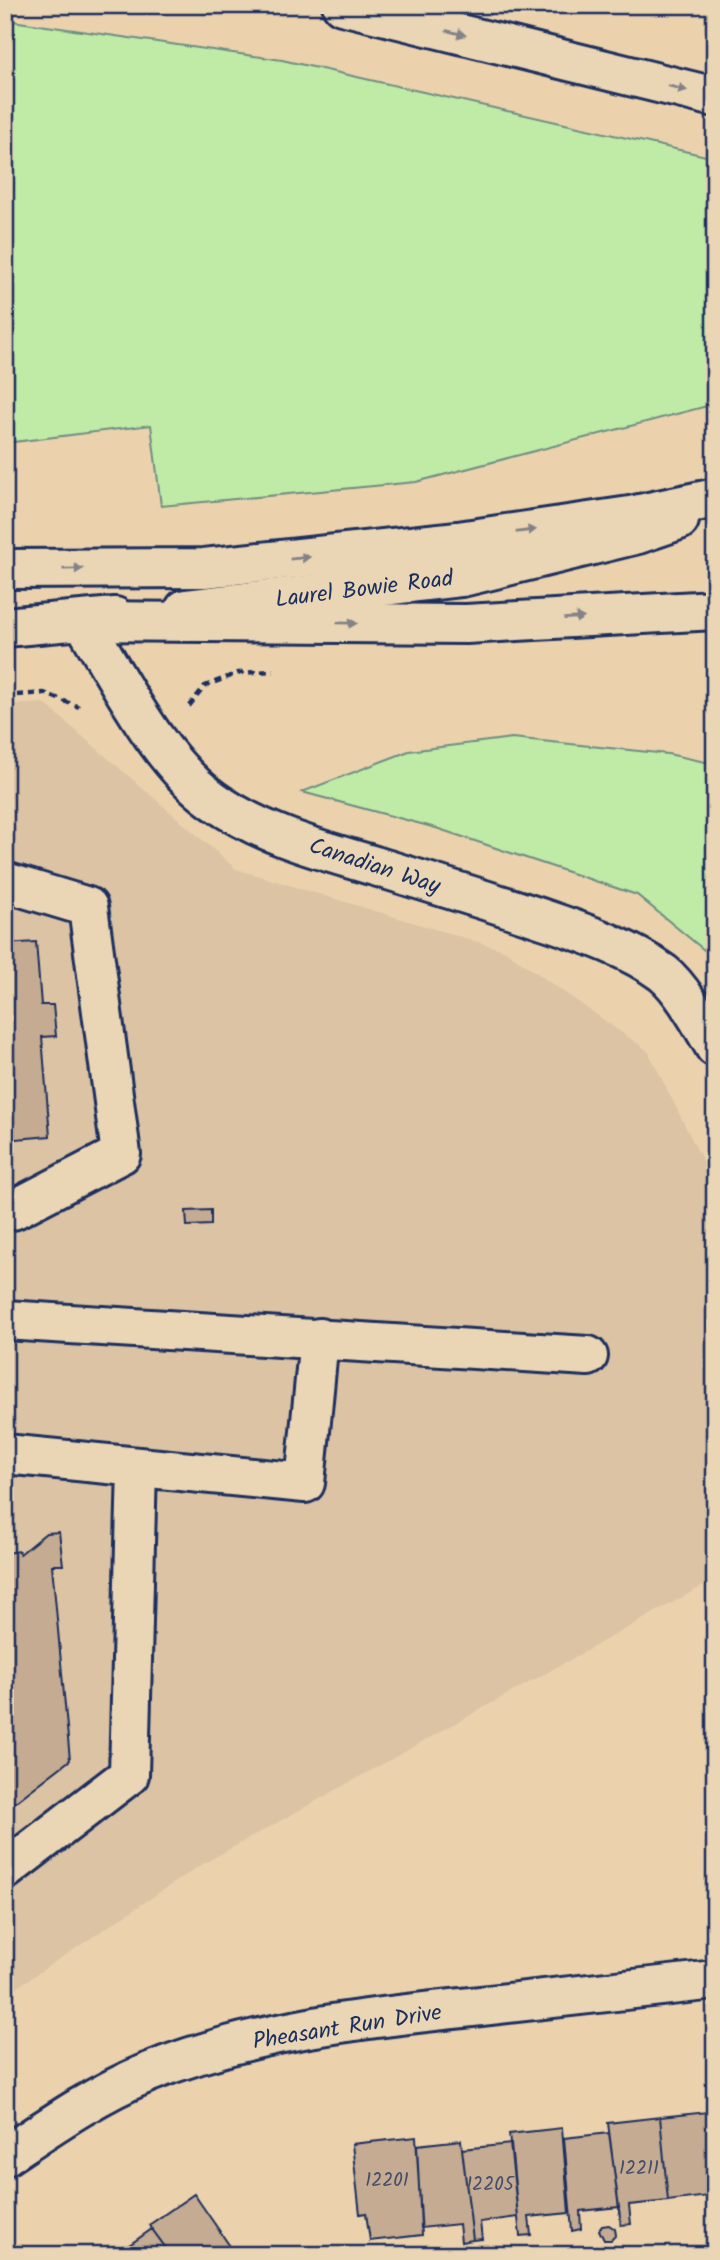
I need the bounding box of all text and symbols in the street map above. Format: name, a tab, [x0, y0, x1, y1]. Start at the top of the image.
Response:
one-way arrow	[445, 28, 467, 39]
one-way arrow	[666, 83, 688, 94]
one-way arrow	[515, 525, 537, 536]
one-way arrow	[290, 552, 312, 563]
street label: Laurel Bowie Road	[273, 561, 456, 619]
one-way arrow	[63, 563, 85, 575]
one-way arrow	[563, 612, 585, 623]
one-way arrow	[336, 617, 358, 629]
street label: Canadian Way	[304, 829, 445, 905]
street label: Pheasant Run Drive	[250, 1995, 444, 2061]
house number: 12211	[619, 2154, 659, 2184]
house number: 12201	[365, 2166, 409, 2196]
house number: 12205	[466, 2170, 516, 2200]

